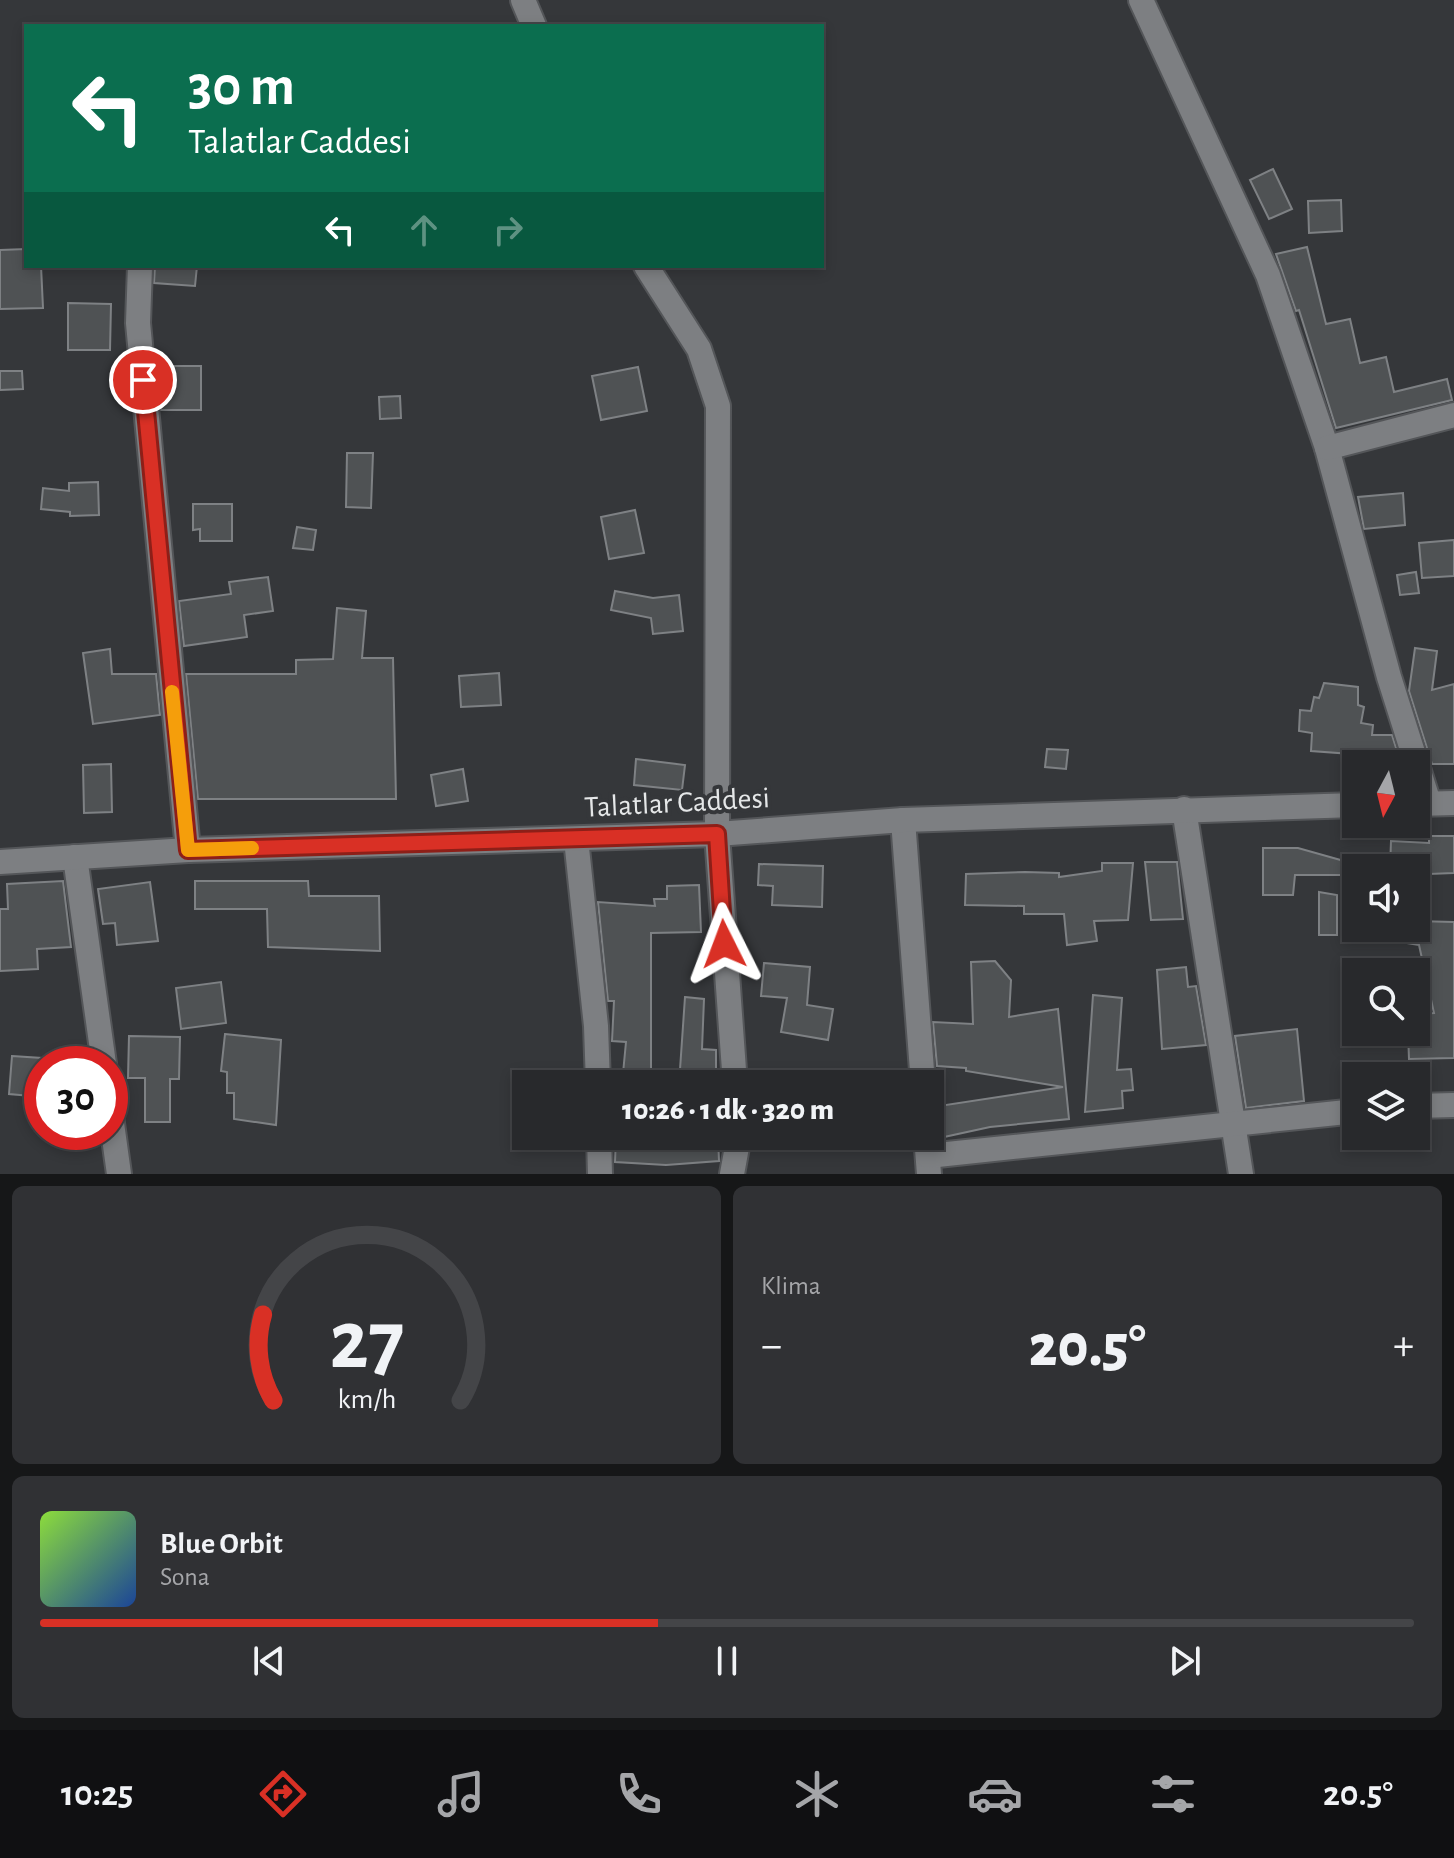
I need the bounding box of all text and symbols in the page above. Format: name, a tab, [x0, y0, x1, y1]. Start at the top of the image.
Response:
icon: left	[56, 56, 160, 160]
text: 30 m	[188, 59, 295, 115]
text: Talatlar Caddesi	[188, 124, 411, 160]
icon: left	[318, 208, 362, 252]
icon: ahead	[402, 208, 446, 252]
icon: right	[486, 208, 530, 252]
pin	[109, 346, 177, 414]
icon: arrive	[121, 358, 165, 402]
north arrow	[1342, 750, 1430, 838]
map controls	[1342, 750, 1430, 1150]
street label: Talatlar Caddesi	[584, 783, 771, 823]
button: sound	[1342, 854, 1430, 942]
position arrow	[682, 902, 766, 986]
button: search	[1342, 958, 1430, 1046]
speed limit sign: 30	[24, 1046, 128, 1150]
button: layers	[1342, 1062, 1430, 1150]
text: 10:26 · 1 dk · 320 m	[622, 1095, 834, 1125]
text: Klima	[761, 1273, 821, 1299]
text: 27	[329, 1300, 404, 1384]
text: 20.5°	[1029, 1317, 1146, 1377]
text: −	[761, 1324, 782, 1368]
text: +	[1393, 1324, 1414, 1368]
text: km/h	[337, 1385, 396, 1414]
text: Blue Orbit	[160, 1529, 283, 1559]
text: Sona	[160, 1564, 210, 1590]
icon: previous	[247, 1639, 291, 1683]
icon: pause	[705, 1639, 749, 1683]
icon: next	[1163, 1639, 1207, 1683]
icon: directions	[255, 1766, 311, 1822]
icon: music	[433, 1766, 489, 1822]
icon: phone	[611, 1766, 667, 1822]
icon: climate	[789, 1766, 845, 1822]
icon: car	[967, 1766, 1023, 1822]
icon: filters	[1145, 1766, 1201, 1822]
text: 10:25	[61, 1776, 133, 1812]
text: 20.5°	[1323, 1776, 1393, 1812]

